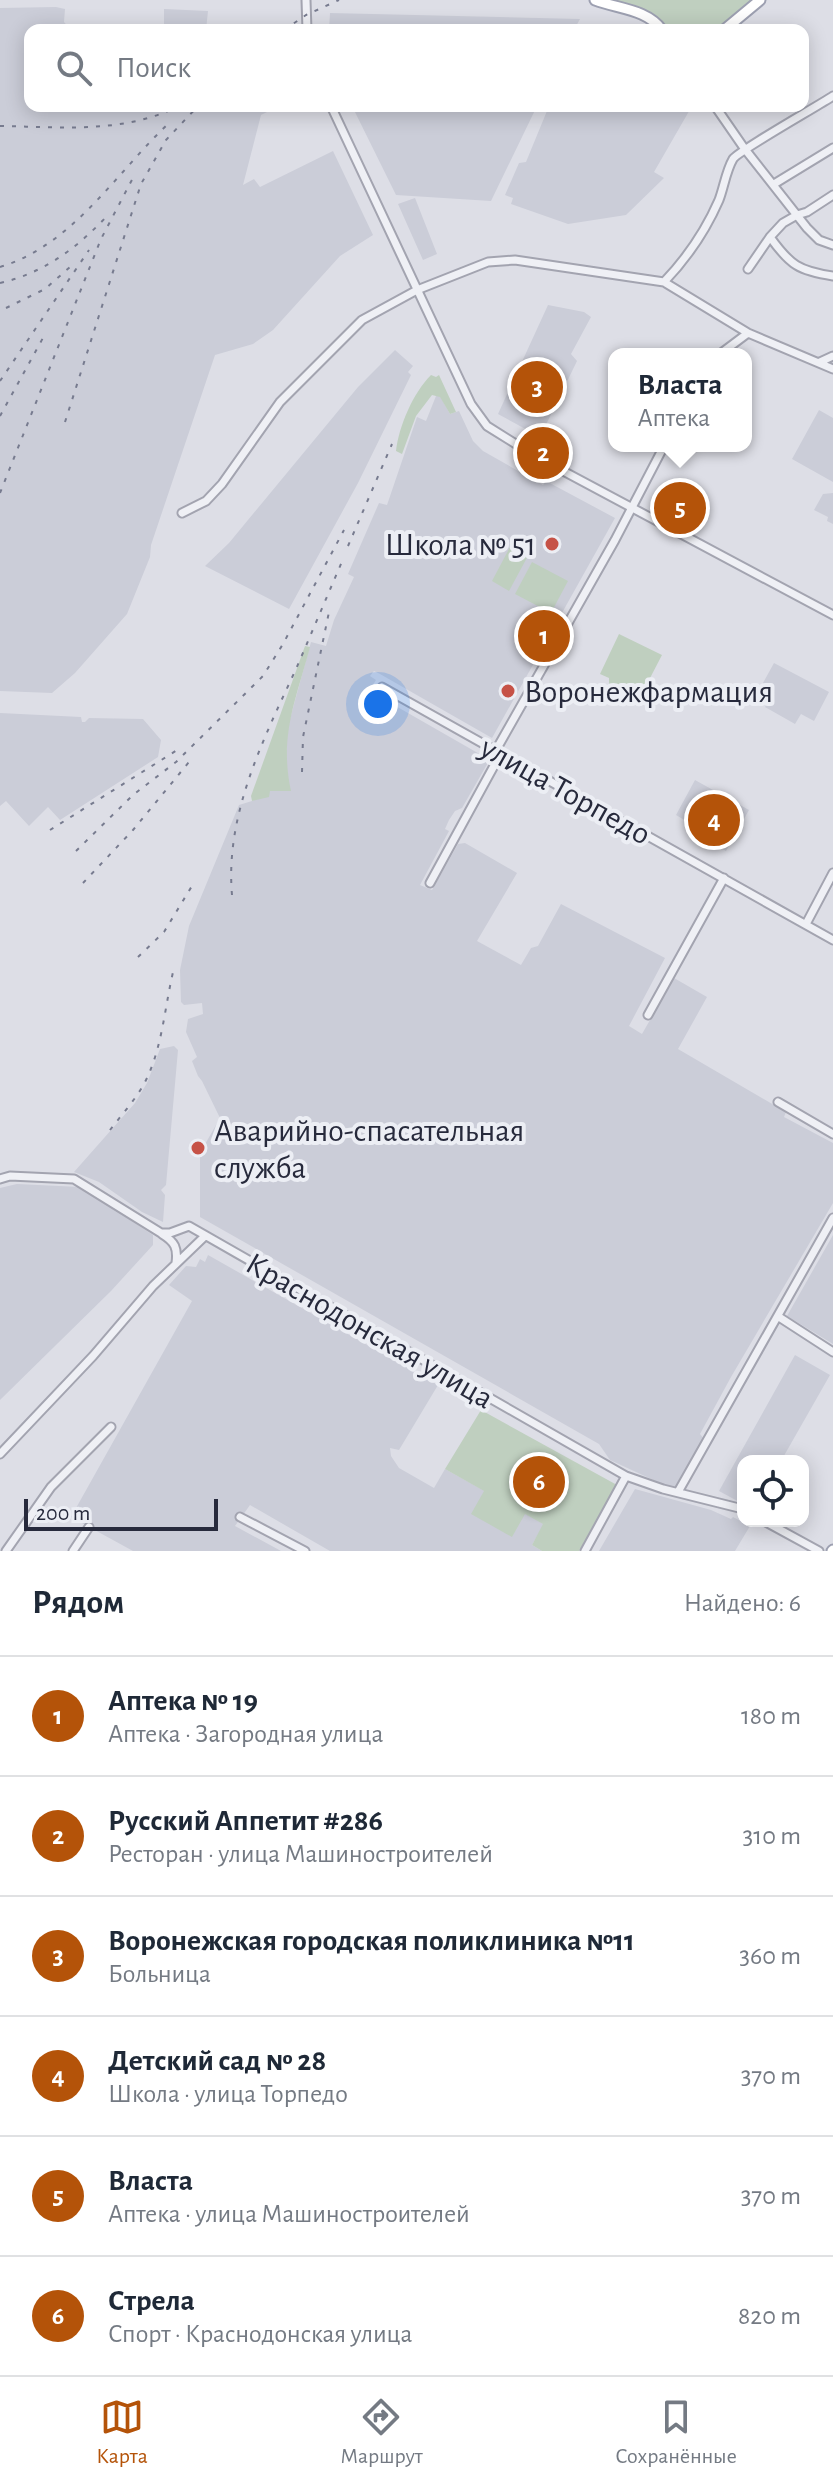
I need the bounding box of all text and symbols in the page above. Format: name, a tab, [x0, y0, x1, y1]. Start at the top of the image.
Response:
search box	[24, 24, 809, 112]
icon: search	[52, 46, 96, 90]
text: Поиск	[116, 53, 191, 83]
popup	[608, 348, 752, 452]
pin: 3	[511, 357, 563, 417]
text: Власта	[638, 370, 722, 400]
text: Аптека	[638, 405, 710, 431]
pin: 2	[517, 423, 569, 483]
pin: 5	[654, 478, 706, 538]
place label: Школа № 51	[385, 529, 536, 561]
marker: Школа № 51	[543, 535, 561, 553]
pin: 1	[518, 606, 570, 666]
place label: Воронежфармация	[524, 676, 773, 708]
marker: Воронежфармация	[499, 682, 517, 700]
your location	[358, 684, 398, 724]
street label: улица Торпедо	[474, 731, 656, 851]
pin: 4	[688, 790, 740, 850]
place label: Аварийно-спасательная служба	[214, 1115, 524, 1184]
marker: Аварийно-спасательная служба	[189, 1139, 207, 1157]
street label: Краснодонская улица	[240, 1247, 499, 1415]
pin: 6	[513, 1452, 565, 1512]
map controls	[737, 1455, 809, 1527]
button: locate	[737, 1455, 809, 1527]
scale bar	[24, 1495, 218, 1531]
text: 200 m	[36, 1502, 90, 1524]
text: Рядом	[32, 1586, 124, 1620]
text: Найдено: 6	[684, 1590, 801, 1616]
text: Аптека № 19	[108, 1686, 258, 1716]
text: 1	[53, 1703, 63, 1729]
text: 180 m	[741, 1703, 801, 1729]
text: Аптека · Загородная улица	[108, 1721, 383, 1747]
text: Русский Аппетит #286	[108, 1806, 383, 1836]
text: 2	[52, 1823, 64, 1849]
text: 310 m	[743, 1823, 801, 1849]
text: Ресторан · улица Машиностроителей	[108, 1841, 493, 1867]
text: Воронежская городская поликлиника №11	[108, 1926, 635, 1956]
text: 3	[52, 1943, 64, 1969]
text: 360 m	[739, 1943, 801, 1969]
text: Больница	[108, 1961, 211, 1987]
text: Детский сад № 28	[108, 2046, 326, 2076]
text: 4	[51, 2063, 65, 2089]
text: 370 m	[741, 2063, 801, 2089]
text: Школа · улица Торпедо	[108, 2081, 348, 2107]
text: Власта	[108, 2166, 193, 2196]
text: 5	[52, 2183, 64, 2209]
text: 370 m	[741, 2183, 801, 2209]
text: Аптека · улица Машиностроителей	[108, 2201, 470, 2227]
text: Стрела	[108, 2286, 195, 2316]
text: 6	[52, 2303, 64, 2329]
text: 820 m	[738, 2303, 801, 2329]
text: Спорт · Краснодонская улица	[108, 2321, 412, 2347]
tab: Карта	[96, 2395, 148, 2469]
tab: Маршрут	[340, 2395, 423, 2469]
tab: Сохранённые	[615, 2395, 737, 2469]

